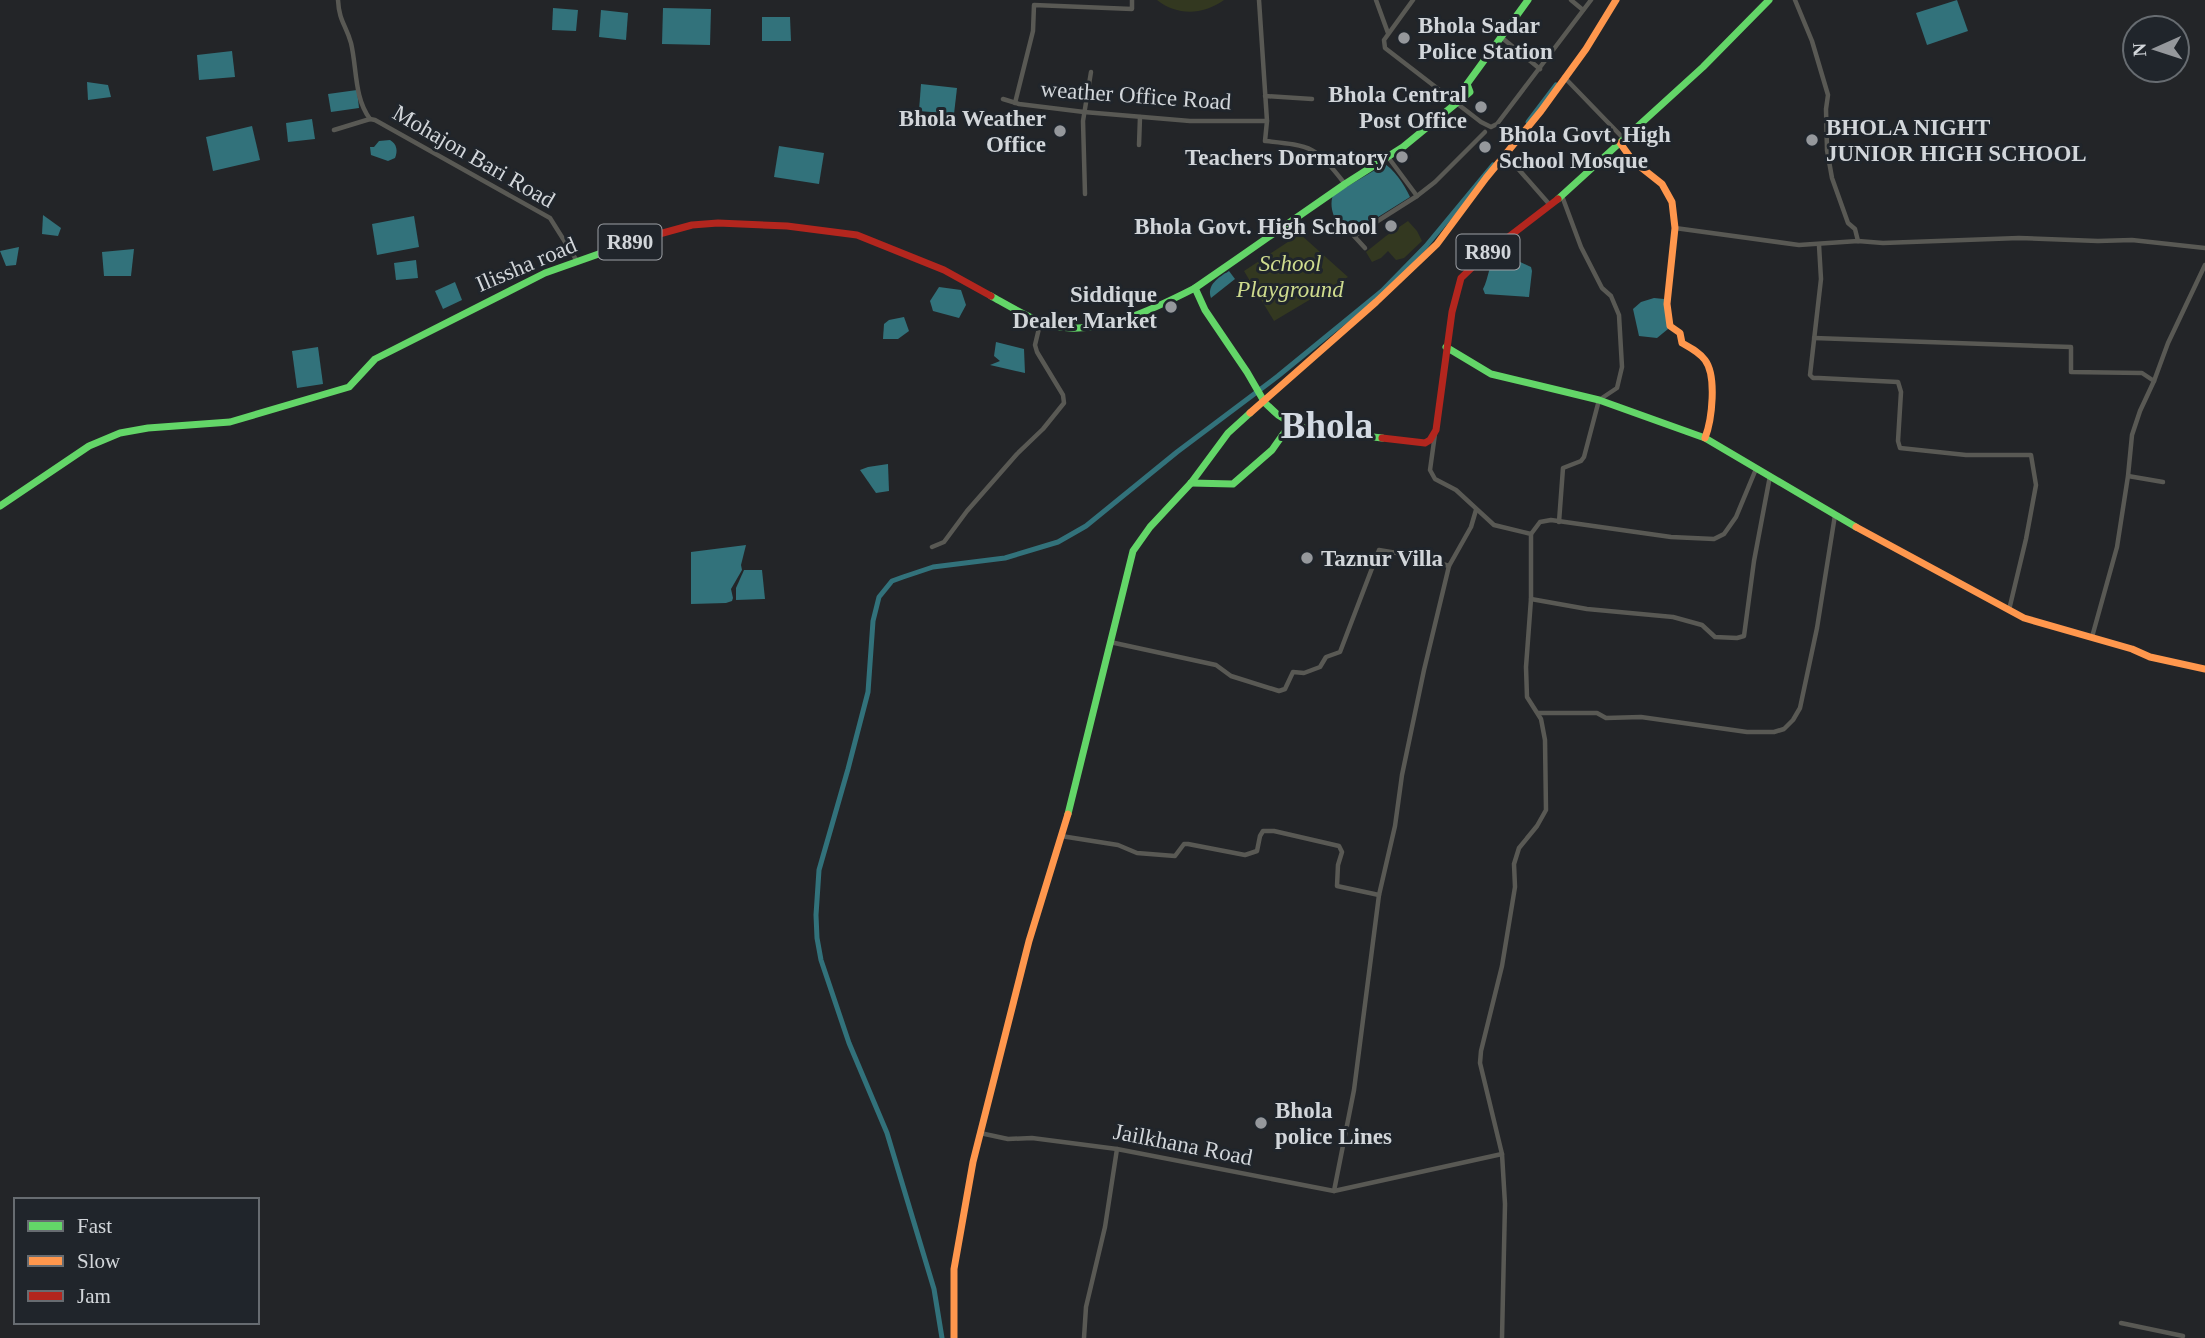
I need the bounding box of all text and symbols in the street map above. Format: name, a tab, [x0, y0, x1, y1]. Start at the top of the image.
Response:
place label: Bhola Sadar Police Station	[1418, 13, 1553, 64]
north arrow	[2121, 14, 2191, 84]
marker: Bhola Sadar Police Station	[1396, 30, 1412, 46]
text: N	[2129, 42, 2150, 57]
street label: weather Office Road	[1040, 76, 1233, 115]
place label: Bhola Central Post Office	[1328, 82, 1467, 133]
marker: Bhola Central Post Office	[1473, 99, 1489, 115]
street label: Mohajon Bari Road	[388, 100, 560, 213]
place label: Bhola Weather Office	[899, 106, 1046, 157]
place label: BHOLA NIGHT JUNIOR HIGH SCHOOL	[1826, 115, 2087, 166]
place label: Bhola Govt. High School Mosque	[1499, 122, 1671, 173]
marker: Bhola Weather Office	[1052, 123, 1068, 139]
marker: BHOLA NIGHT JUNIOR HIGH SCHOOL	[1804, 132, 1820, 148]
marker: Bhola Govt. High School Mosque	[1477, 139, 1493, 155]
place label: Teachers Dormatory	[1185, 145, 1388, 170]
marker: Teachers Dormatory	[1394, 149, 1410, 165]
place label: Bhola Govt. High School	[1134, 214, 1377, 239]
marker: Bhola Govt. High School	[1383, 218, 1399, 234]
road number: R890	[598, 224, 662, 260]
street label: Ilissha road	[472, 232, 581, 297]
road number: R890	[1456, 234, 1520, 270]
park label: School Playground	[1235, 251, 1344, 302]
place label: Siddique Dealer Market	[1012, 282, 1157, 333]
marker: Siddique Dealer Market	[1163, 299, 1179, 315]
district label: Bhola	[1281, 405, 1373, 446]
place label: Taznur Villa	[1321, 546, 1444, 571]
marker: Taznur Villa	[1299, 550, 1315, 566]
place label: Bhola police Lines	[1275, 1098, 1392, 1149]
marker: Bhola police Lines	[1253, 1115, 1269, 1131]
street label: Jailkhana Road	[1111, 1119, 1255, 1170]
legend	[14, 1198, 259, 1324]
text: Fast	[77, 1214, 112, 1238]
text: Slow	[77, 1249, 121, 1273]
text: Jam	[77, 1284, 111, 1308]

